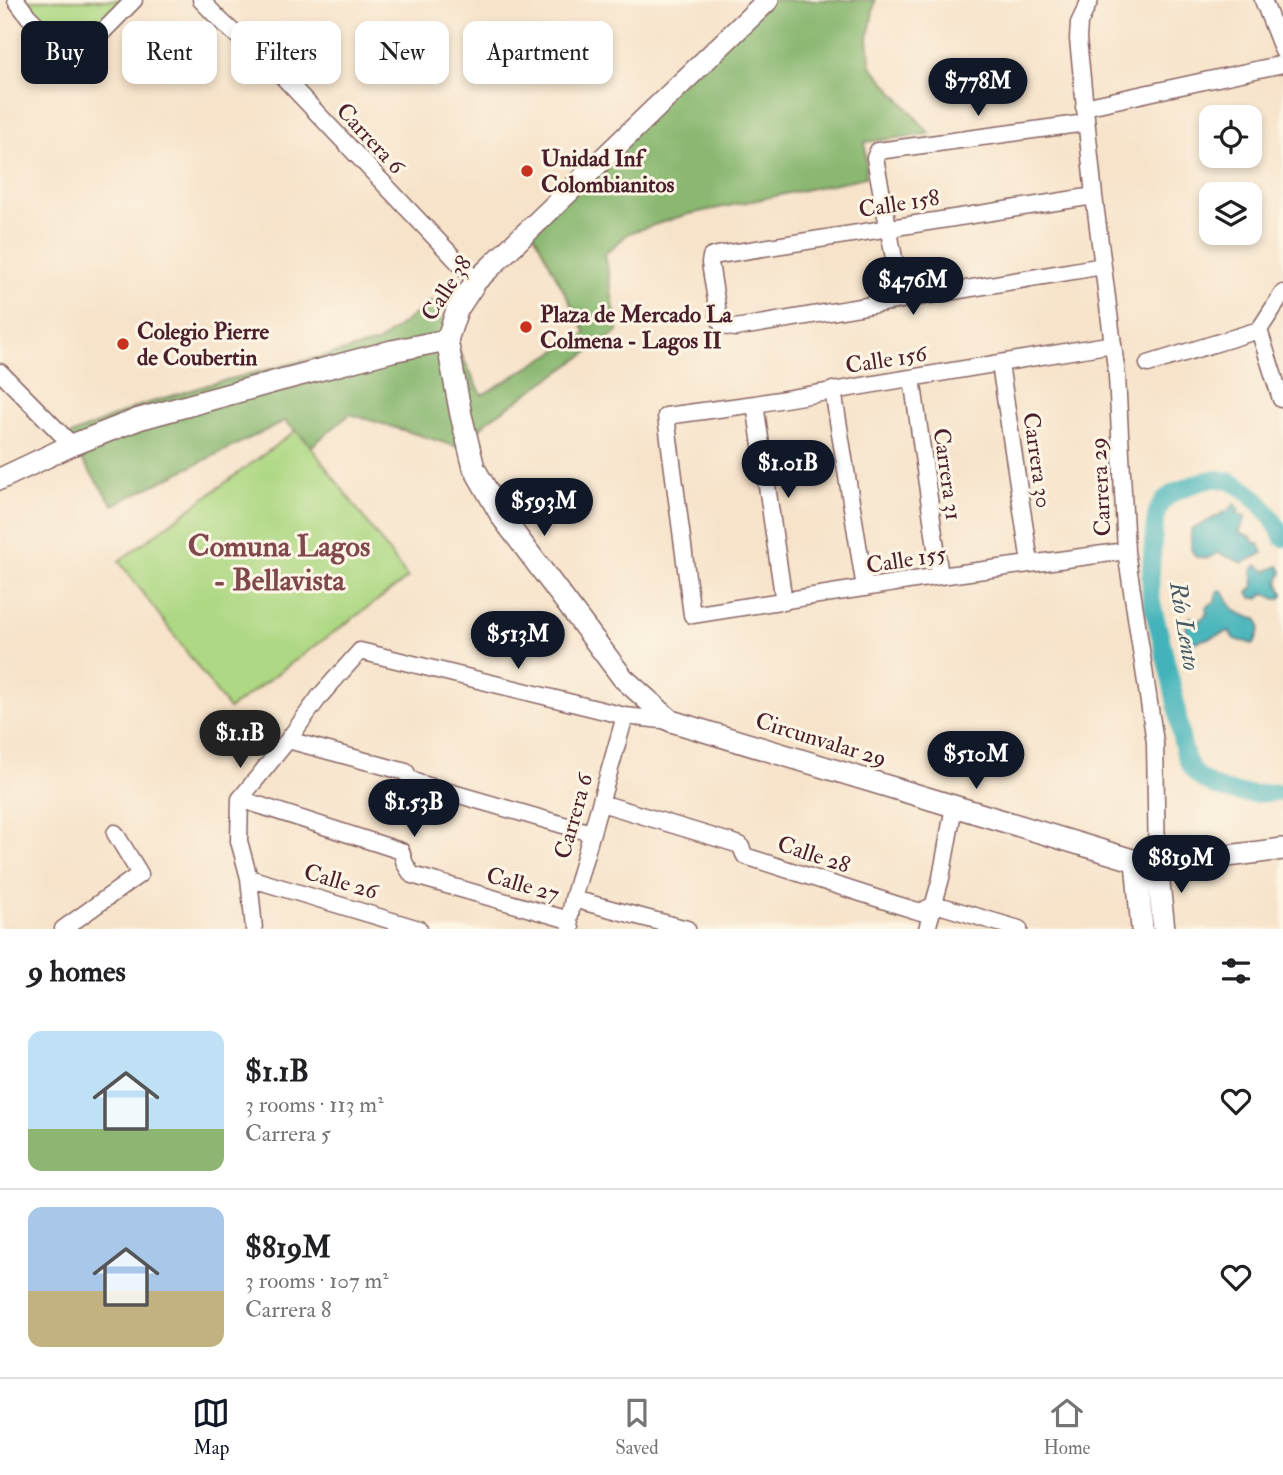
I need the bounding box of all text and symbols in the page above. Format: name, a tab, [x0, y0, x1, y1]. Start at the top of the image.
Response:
chip: Buy	[21, 21, 108, 84]
chip: Rent	[122, 21, 217, 84]
chip: Filters	[231, 21, 341, 84]
chip: New	[355, 21, 449, 84]
chip: Apartment	[463, 21, 613, 84]
pin: $778M	[929, 58, 1027, 118]
text: $778M	[944, 66, 1012, 95]
street label: Carrera 6	[330, 97, 412, 181]
map controls	[1199, 105, 1262, 245]
button: locate	[1199, 105, 1262, 168]
place label: Unidad Inf Colombianitos	[541, 144, 674, 199]
marker: Unidad Inf Colombianitos	[519, 163, 535, 179]
button: layers	[1199, 182, 1262, 245]
street label: Calle 158	[857, 183, 942, 224]
street label: Calle 38	[415, 250, 478, 326]
pin: $476M	[864, 258, 962, 317]
text: $476M	[878, 265, 948, 294]
place label: Plaza de Mercado La Colmena - Lagos II	[540, 300, 734, 356]
place label: Colegio Pierre de Coubertin	[137, 317, 270, 372]
marker: Plaza de Mercado La Colmena - Lagos II	[518, 319, 534, 335]
marker: Colegio Pierre de Coubertin	[115, 336, 131, 352]
street label: Calle 156	[843, 339, 930, 380]
street label: Carrera 30	[1016, 410, 1059, 510]
street label: Carrera 31	[927, 426, 968, 522]
street label: Carrera 29	[1083, 437, 1118, 537]
pin: $1.01B	[731, 440, 845, 500]
text: $1.01B	[758, 448, 818, 477]
pin: $593M	[495, 478, 593, 538]
text: $593M	[511, 486, 577, 515]
district label: Comuna Lagos - Bellavista	[188, 528, 370, 599]
street label: Calle 155	[864, 539, 948, 580]
water label: Río Lento	[1162, 579, 1207, 673]
pin: $513M	[469, 612, 567, 671]
text: $513M	[487, 619, 549, 648]
street label: Circunvalar 29	[752, 706, 890, 773]
pin: $1.1B	[191, 710, 289, 770]
text: $1.1B	[216, 718, 265, 747]
pin: $510M	[927, 732, 1025, 791]
text: $510M	[943, 739, 1009, 768]
street label: Carrera 6	[548, 769, 600, 862]
pin: $1.53B	[357, 780, 471, 839]
text: $1.53B	[384, 787, 444, 816]
street label: Calle 28	[774, 829, 854, 880]
pin: $819M	[1132, 836, 1230, 895]
text: $819M	[1148, 843, 1214, 872]
street label: Calle 26	[301, 857, 383, 906]
street label: Calle 27	[483, 860, 563, 909]
icon: filters	[1217, 952, 1255, 990]
text: 9 homes	[28, 953, 126, 990]
text: $1.1B	[245, 1053, 309, 1090]
icon: home	[84, 1059, 168, 1143]
icon: heart	[1217, 1082, 1255, 1120]
text: 3 rooms · 113 m²	[245, 1090, 384, 1119]
text: Carrera 5	[245, 1119, 331, 1148]
text: $819M	[245, 1229, 331, 1266]
icon: home	[84, 1235, 168, 1319]
icon: heart	[1217, 1258, 1255, 1296]
text: 3 rooms · 107 m²	[245, 1266, 389, 1295]
text: Carrera 8	[245, 1295, 332, 1324]
tab: Map	[192, 1394, 230, 1460]
tab: Saved	[615, 1394, 659, 1460]
tab: Home	[1043, 1394, 1091, 1460]

